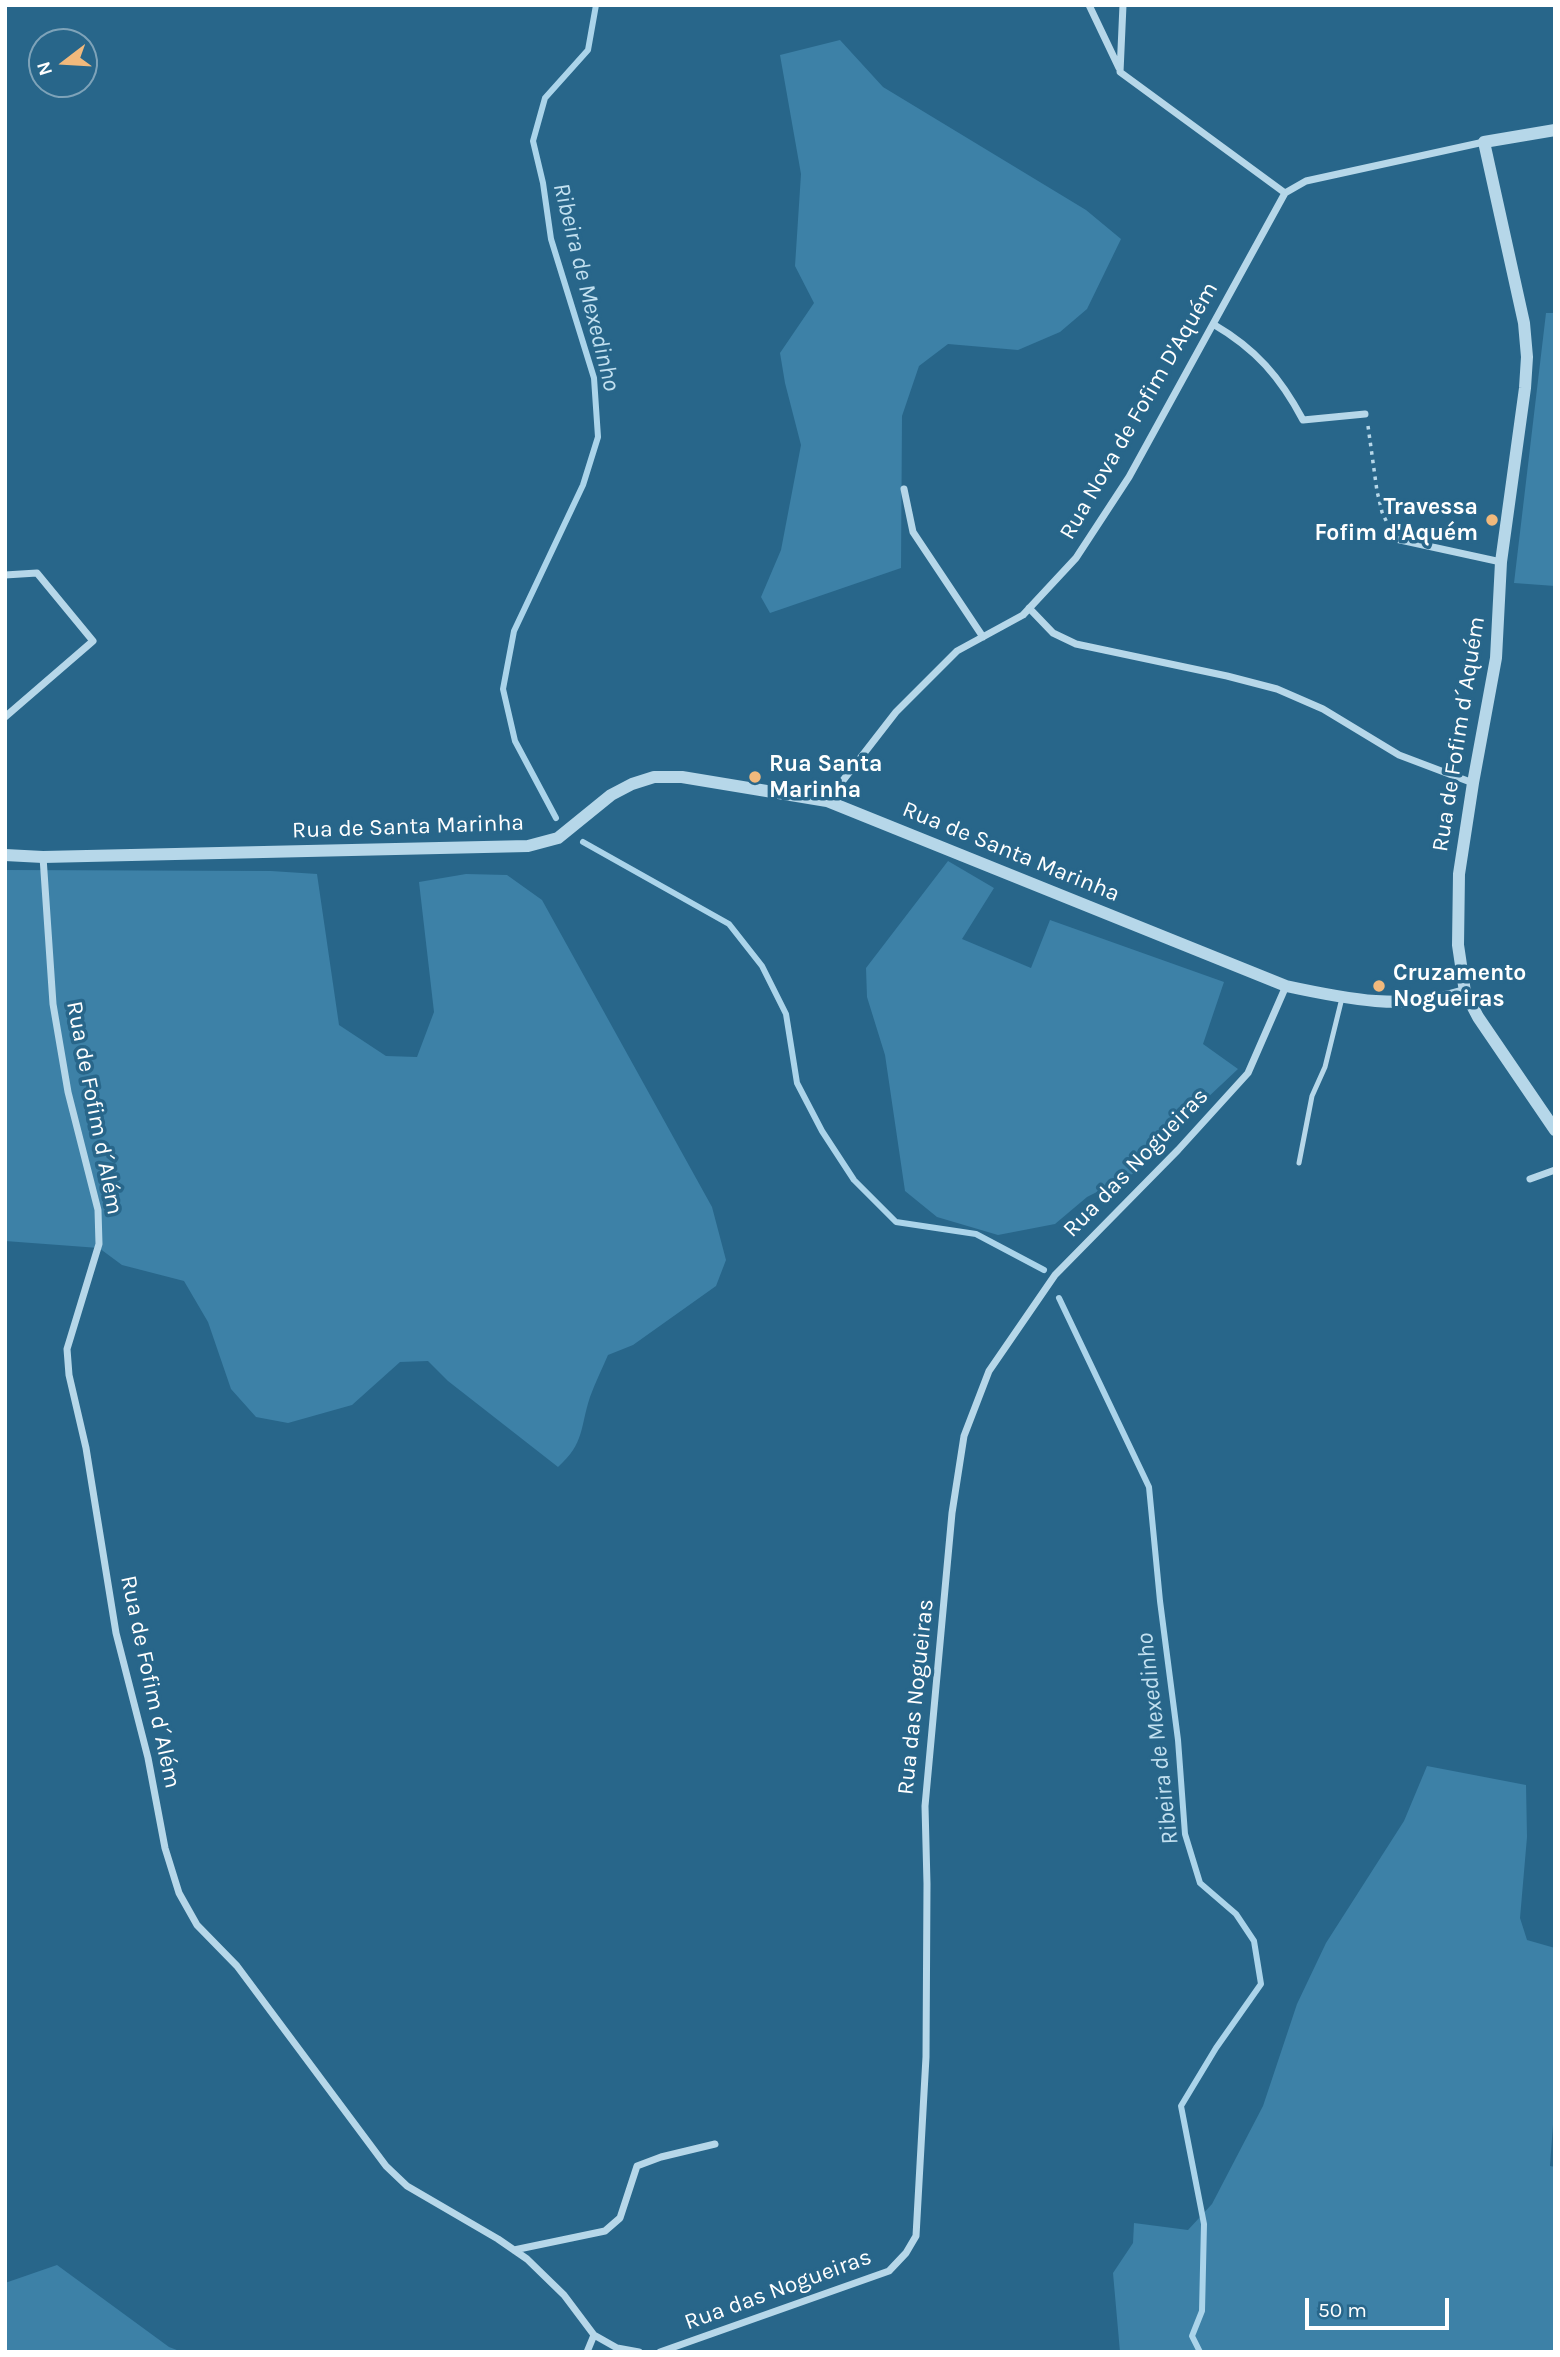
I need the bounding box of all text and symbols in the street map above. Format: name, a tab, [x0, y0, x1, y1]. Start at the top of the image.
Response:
north arrow	[28, 28, 98, 98]
text: N	[32, 59, 57, 78]
water label: Ribeira de Mexedinho	[546, 180, 626, 394]
street label: Rua Nova de Fofim D'Aquém	[1054, 277, 1224, 545]
place label: Travessa Fofim d'Aquém	[1314, 493, 1478, 547]
marker: Travessa Fofim d'Aquém	[1484, 512, 1500, 528]
street label: Rua de Fofim d´Aquém	[1427, 614, 1491, 854]
place label: Rua Santa Marinha	[769, 750, 882, 804]
marker: Rua Santa Marinha	[747, 769, 763, 785]
street label: Rua de Santa Marinha	[898, 796, 1124, 908]
street label: Rua de Santa Marinha	[292, 809, 524, 845]
place label: Cruzamento Nogueiras	[1393, 959, 1526, 1013]
marker: Cruzamento Nogueiras	[1371, 978, 1387, 994]
street label: Rua de Fofim d´Além	[60, 999, 128, 1217]
street label: Rua das Nogueiras	[1058, 1083, 1214, 1243]
street label: Rua de Fofim d´Além	[114, 1573, 186, 1791]
street label: Rua das Nogueiras	[892, 1598, 940, 1796]
water label: Ribeira de Mexedinho	[1131, 1631, 1185, 1847]
street label: Rua das Nogueiras	[681, 2243, 875, 2337]
scale bar	[1308, 2284, 1452, 2328]
text: 50 m	[1318, 2298, 1367, 2322]

